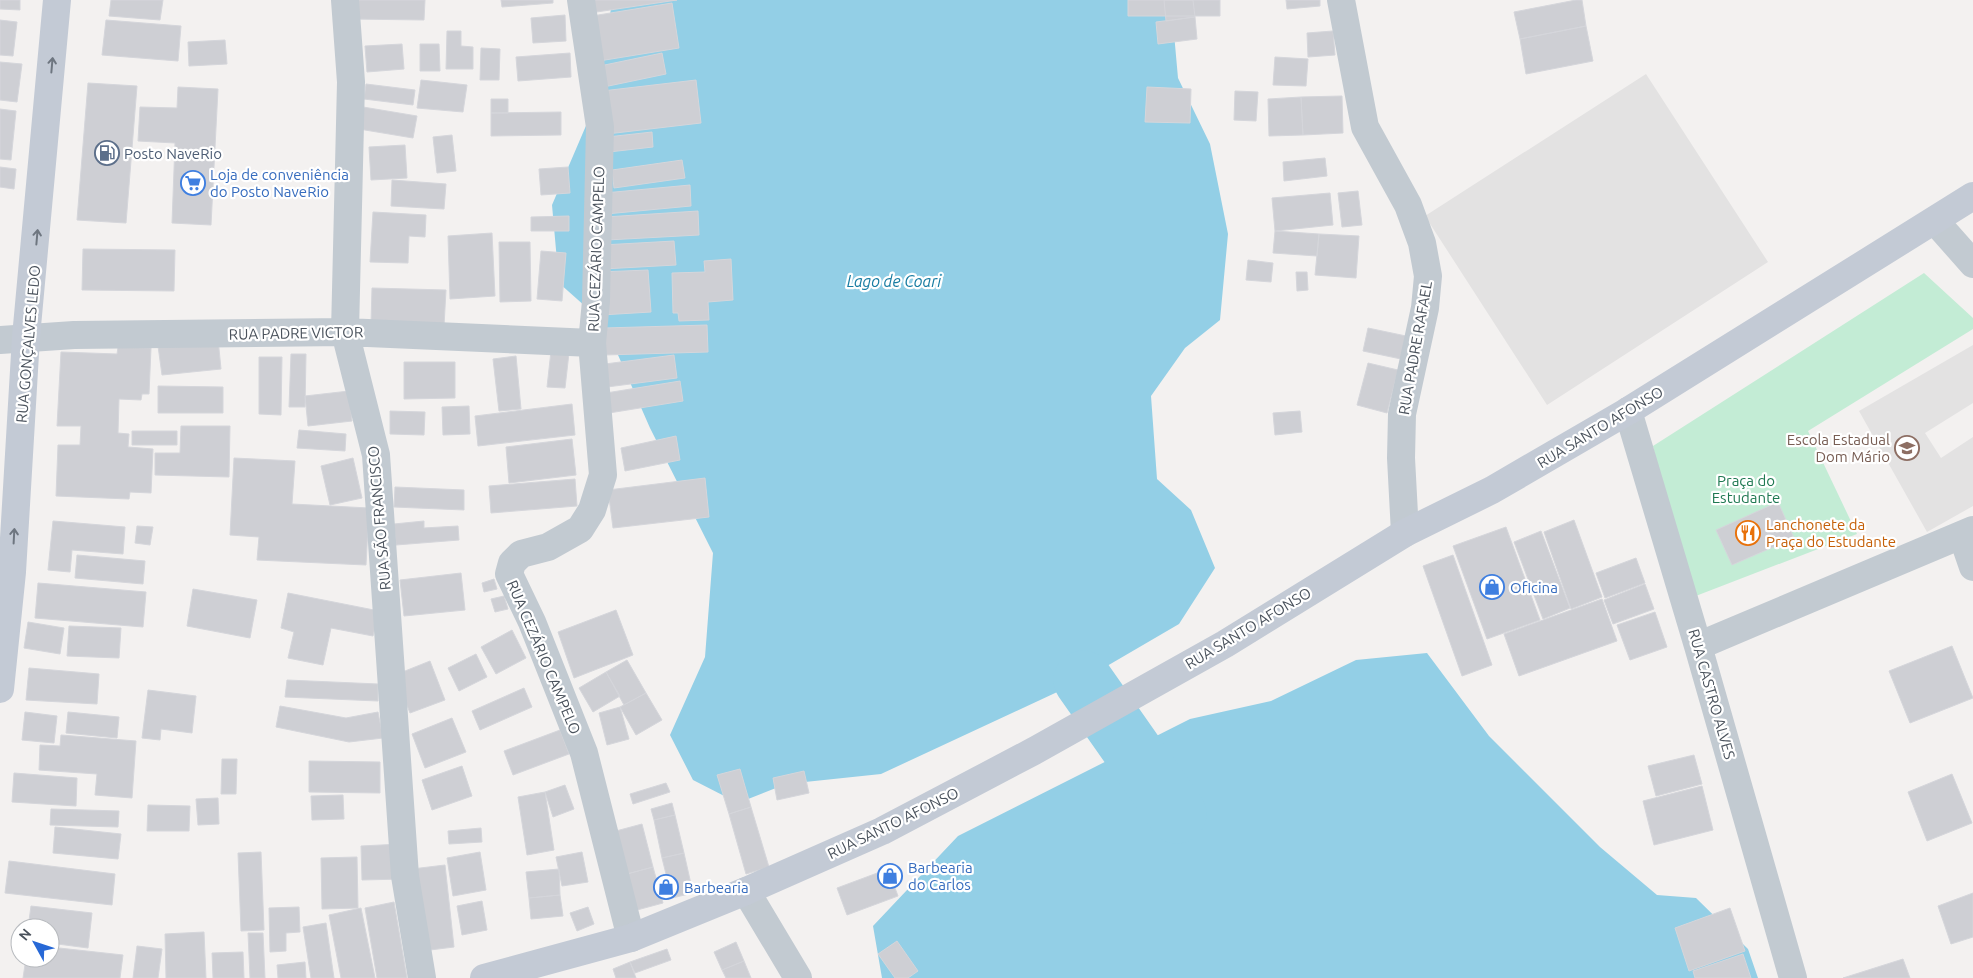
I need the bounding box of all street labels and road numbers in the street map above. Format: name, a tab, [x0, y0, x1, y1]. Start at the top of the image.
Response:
street label: RUA CEZÁRIO CAMPELO	[585, 166, 607, 332]
street label: RUA GONÇALVES LEDO	[13, 264, 43, 424]
street label: RUA PADRE RAFAEL	[1395, 280, 1435, 416]
street label: RUA PADRE VICTOR	[229, 323, 363, 343]
street label: RUA SANTO AFONSO	[1534, 383, 1666, 471]
street label: RUA SÃO FRANCISCO	[364, 445, 394, 591]
street label: RUA CEZÁRIO CAMPELO	[504, 577, 584, 737]
street label: RUA SANTO AFONSO	[1182, 584, 1314, 672]
street label: RUA CASTRO ALVES	[1685, 627, 1739, 761]
street label: RUA SANTO AFONSO	[825, 784, 961, 862]

